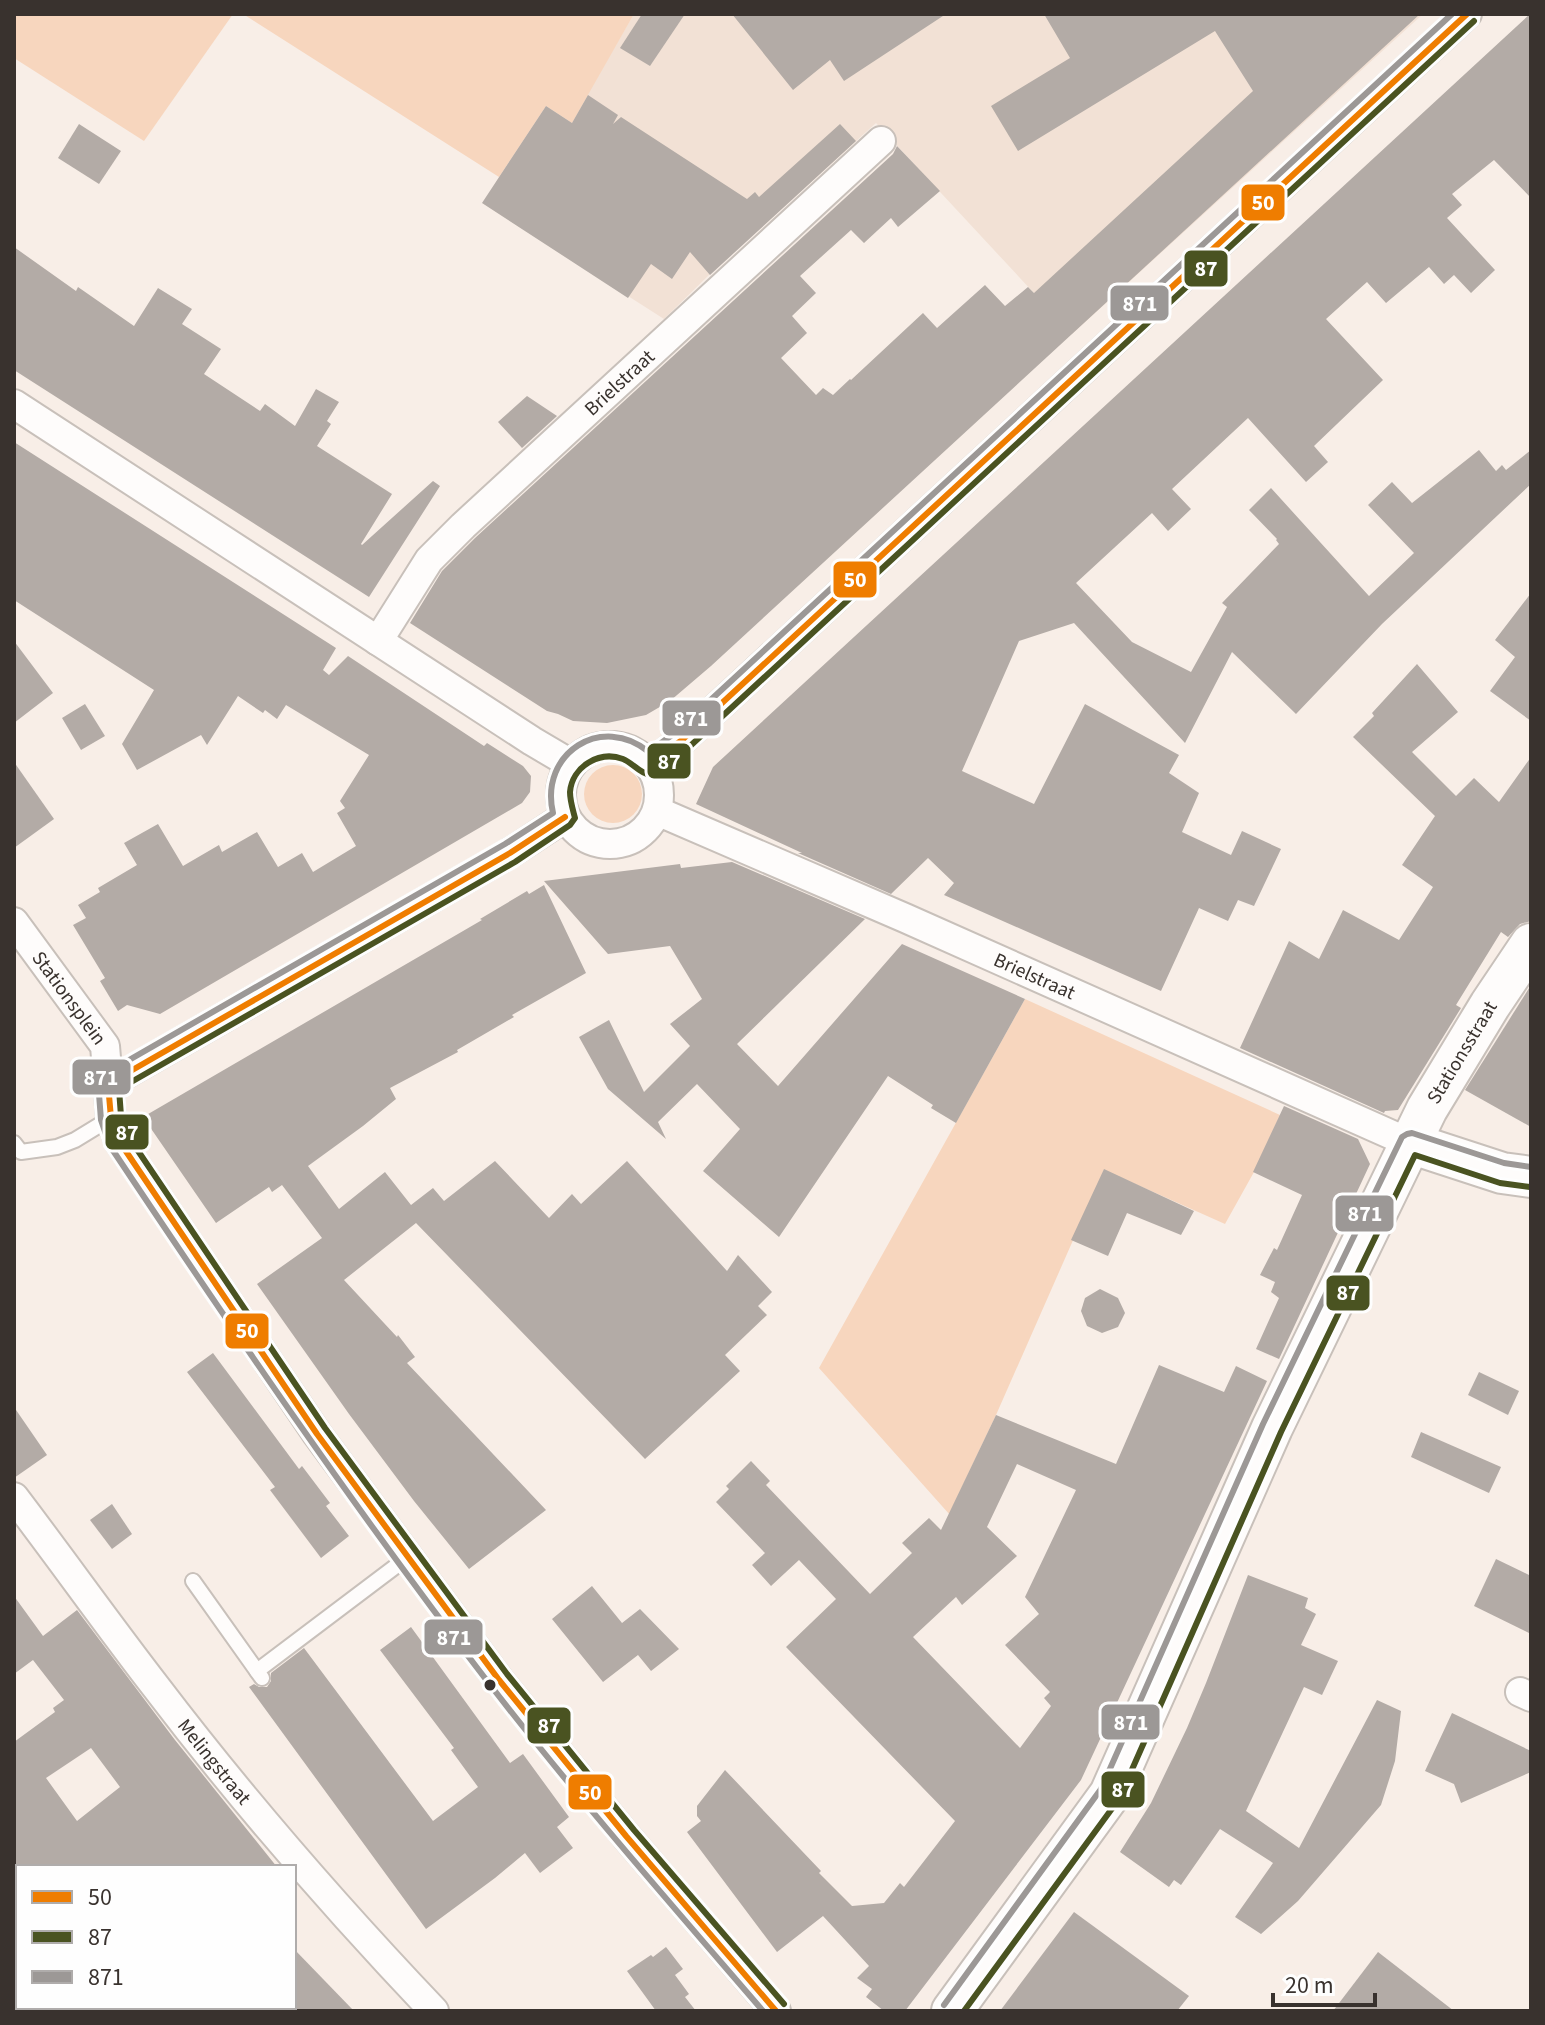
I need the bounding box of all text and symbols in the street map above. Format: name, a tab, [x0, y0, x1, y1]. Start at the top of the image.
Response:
line badge: 50	[1240, 183, 1286, 222]
text: 50	[1251, 187, 1275, 219]
line badge: 87	[1183, 249, 1229, 288]
text: 87	[1194, 253, 1218, 285]
line badge: 871	[1109, 284, 1170, 322]
text: 871	[1123, 288, 1157, 320]
street label: Brielstraat	[578, 343, 661, 423]
line badge: 50	[832, 560, 878, 599]
text: 50	[843, 564, 867, 596]
line badge: 871	[661, 699, 722, 737]
text: 871	[674, 703, 708, 735]
line badge: 87	[646, 742, 692, 780]
text: 87	[657, 746, 681, 778]
street label: Stationsplein	[25, 946, 113, 1051]
street label: Brielstraat	[989, 946, 1080, 1007]
street label: Stationsstraat	[1420, 995, 1505, 1109]
line badge: 871	[71, 1058, 132, 1096]
text: 871	[84, 1062, 118, 1094]
line badge: 87	[104, 1113, 150, 1151]
text: 87	[115, 1117, 139, 1149]
line badge: 871	[1334, 1194, 1395, 1233]
text: 871	[1348, 1198, 1382, 1230]
line badge: 87	[1325, 1274, 1371, 1312]
text: 87	[1336, 1277, 1360, 1309]
line badge: 50	[224, 1312, 270, 1350]
text: 50	[235, 1315, 259, 1347]
line badge: 871	[423, 1618, 484, 1656]
text: 871	[437, 1622, 471, 1654]
unlabelled marker	[482, 1677, 498, 1693]
line badge: 871	[1100, 1703, 1161, 1741]
line badge: 87	[526, 1706, 572, 1745]
text: 871	[1114, 1707, 1148, 1739]
text: 87	[537, 1710, 561, 1742]
street label: Melingstraat	[170, 1713, 257, 1811]
line badge: 87	[1100, 1770, 1146, 1809]
line badge: 50	[567, 1773, 613, 1811]
text: 87	[1111, 1774, 1135, 1806]
text: 50	[578, 1777, 602, 1809]
legend	[16, 1865, 296, 2009]
text: 50	[88, 1880, 112, 1915]
text: 87	[88, 1920, 112, 1955]
scale bar	[1273, 1957, 1375, 2007]
text: 871	[88, 1960, 124, 1995]
text: 20 m	[1285, 1968, 1334, 2003]

